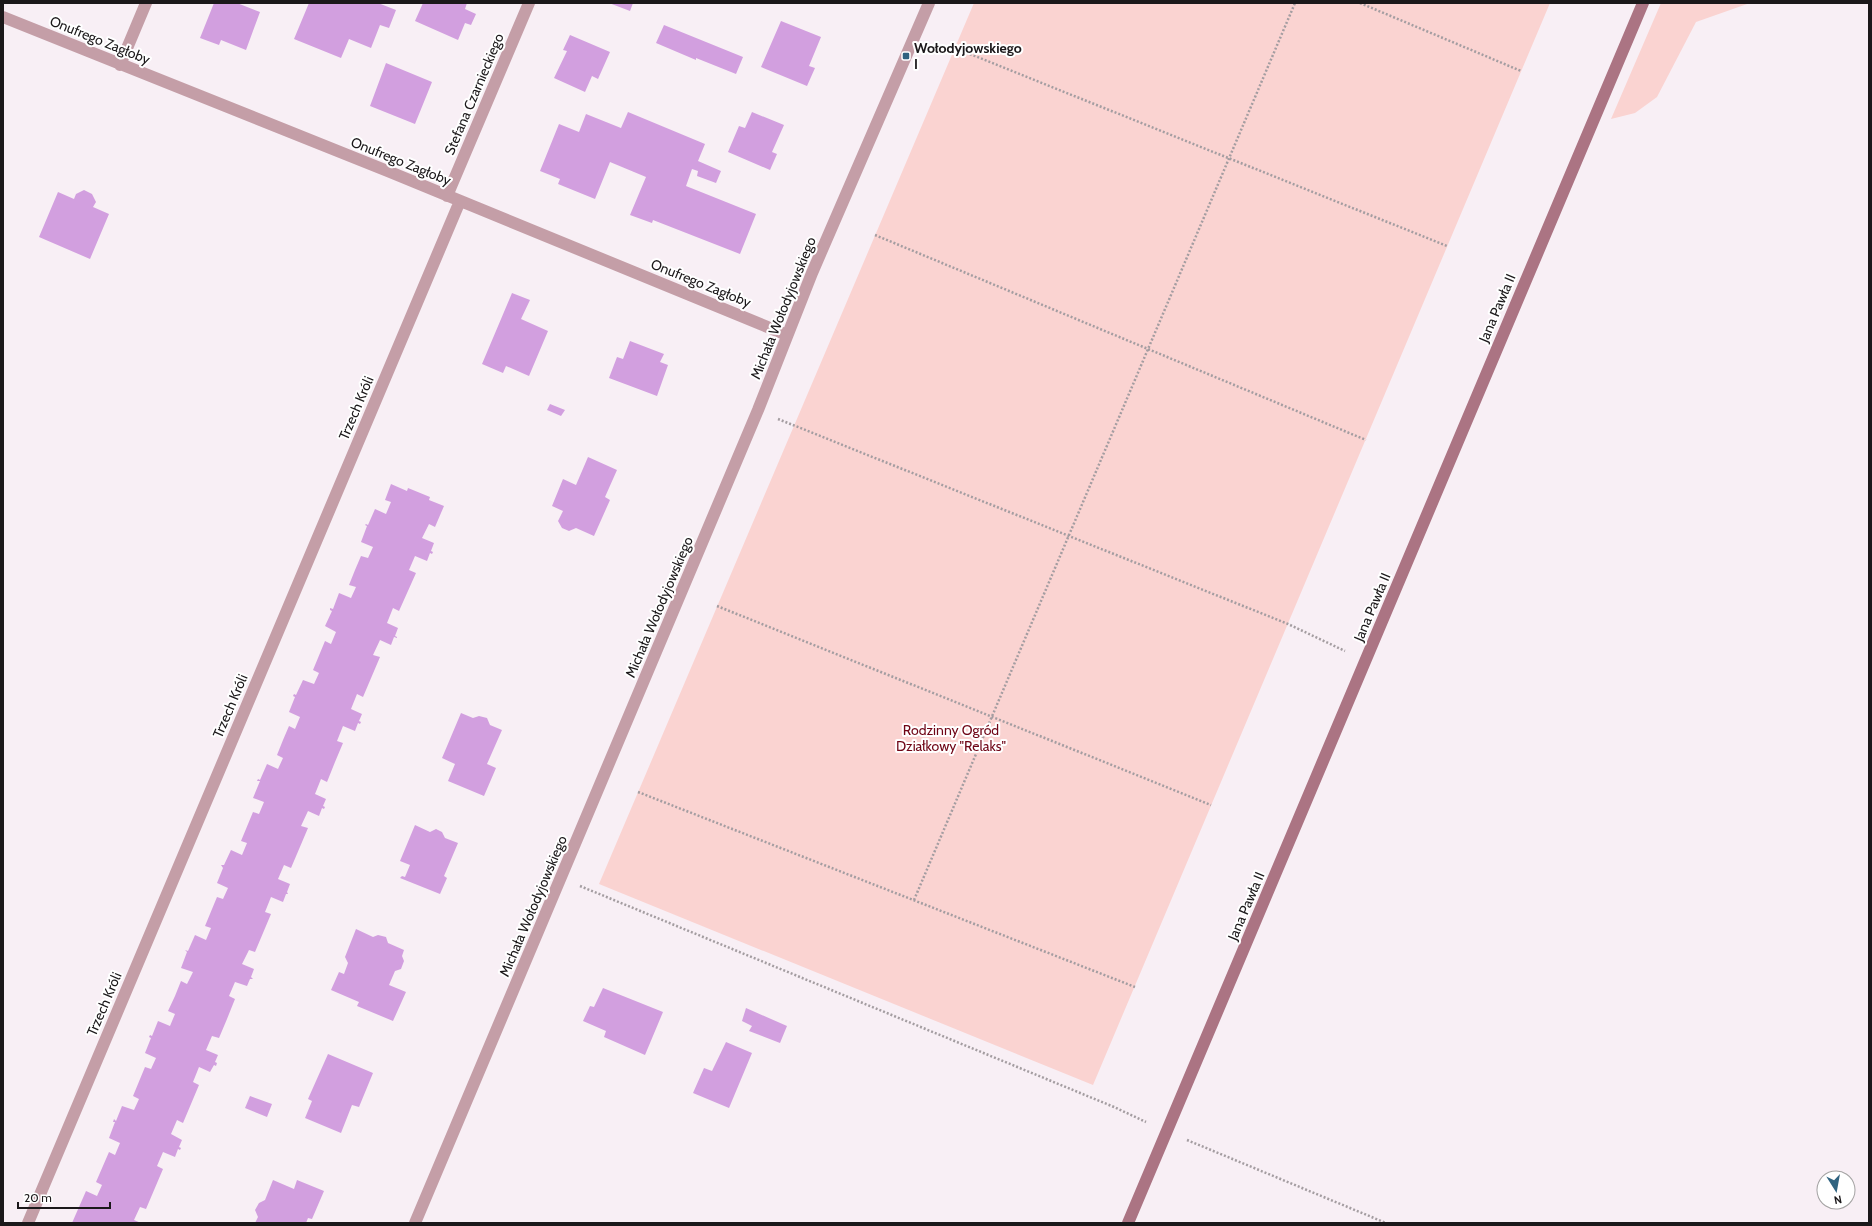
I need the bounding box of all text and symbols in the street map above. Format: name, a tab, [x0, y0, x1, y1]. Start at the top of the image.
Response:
street label: Onufrego Zagłoby	[47, 12, 153, 68]
street label: Stefana Czarnieckiego	[440, 30, 508, 158]
place label: Wołodyjowskiego I	[914, 39, 1022, 73]
marker: Wołodyjowskiego I	[901, 51, 911, 61]
street label: Onufrego Zagłoby	[348, 133, 454, 189]
street label: Michała Wołodyjowskiego	[746, 234, 820, 382]
street label: Onufrego Zagłoby	[648, 255, 754, 311]
street label: Jana Pawła II	[1474, 271, 1519, 346]
street label: Trzech Króli	[335, 373, 377, 443]
street label: Michała Wołodyjowskiego	[621, 533, 697, 680]
street label: Jana Pawła II	[1349, 570, 1394, 645]
street label: Trzech Króli	[209, 671, 251, 741]
park label: Rodzinny Ogród Działkowy "Relaks"	[896, 721, 1006, 755]
street label: Michała Wołodyjowskiego	[495, 832, 571, 979]
street label: Jana Pawła II	[1223, 869, 1268, 944]
street label: Trzech Króli	[83, 969, 125, 1039]
north arrow	[1816, 1170, 1856, 1210]
scale bar	[18, 1184, 110, 1210]
text: 20 m	[24, 1190, 52, 1205]
text: N	[1833, 1192, 1843, 1207]

